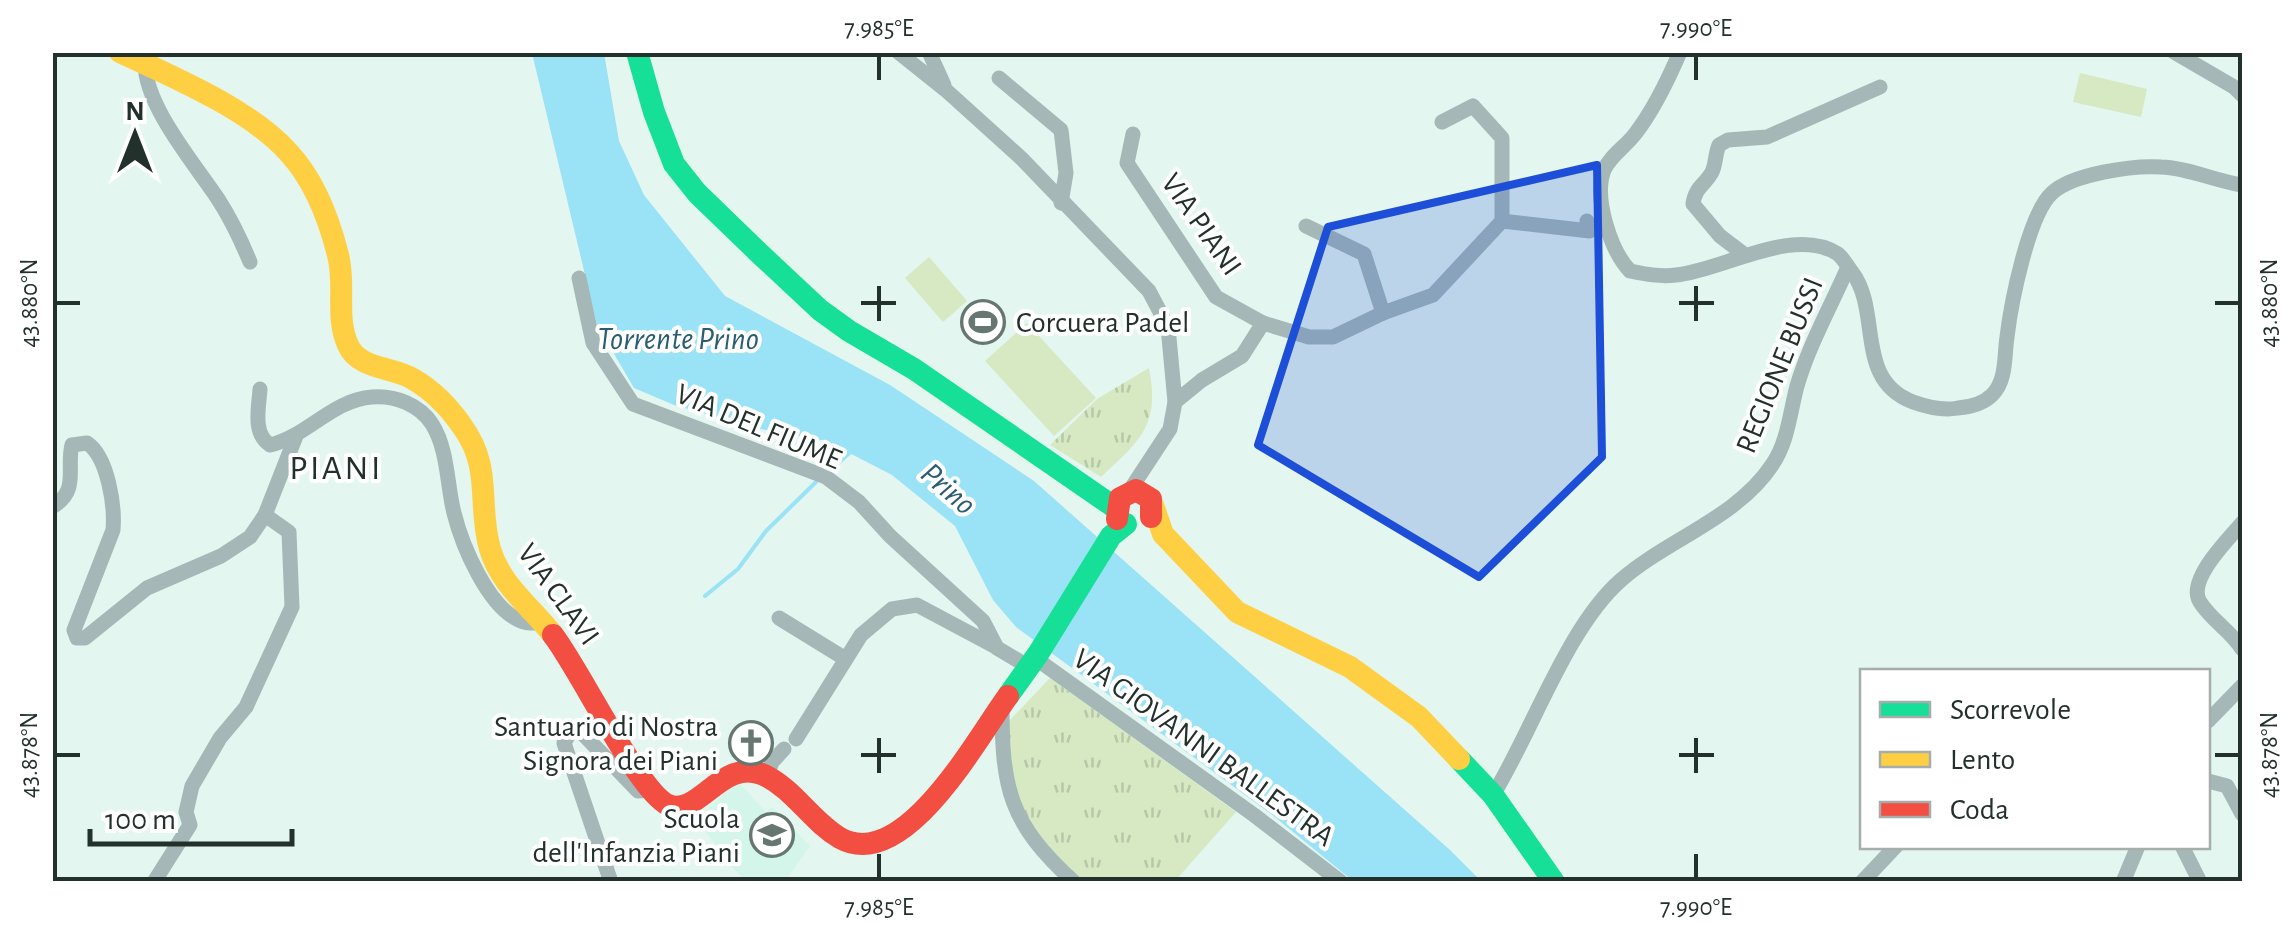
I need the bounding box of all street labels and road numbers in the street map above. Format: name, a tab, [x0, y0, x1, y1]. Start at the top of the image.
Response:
street label: VIA PIANI	[1155, 168, 1247, 281]
street label: REGIONE BUSSI	[1731, 273, 1829, 457]
street label: VIA DEL FIUME	[672, 379, 846, 475]
street label: VIA CLAVI	[512, 538, 605, 651]
street label: VIA GIOVANNI BALLESTRA	[1068, 643, 1339, 852]

